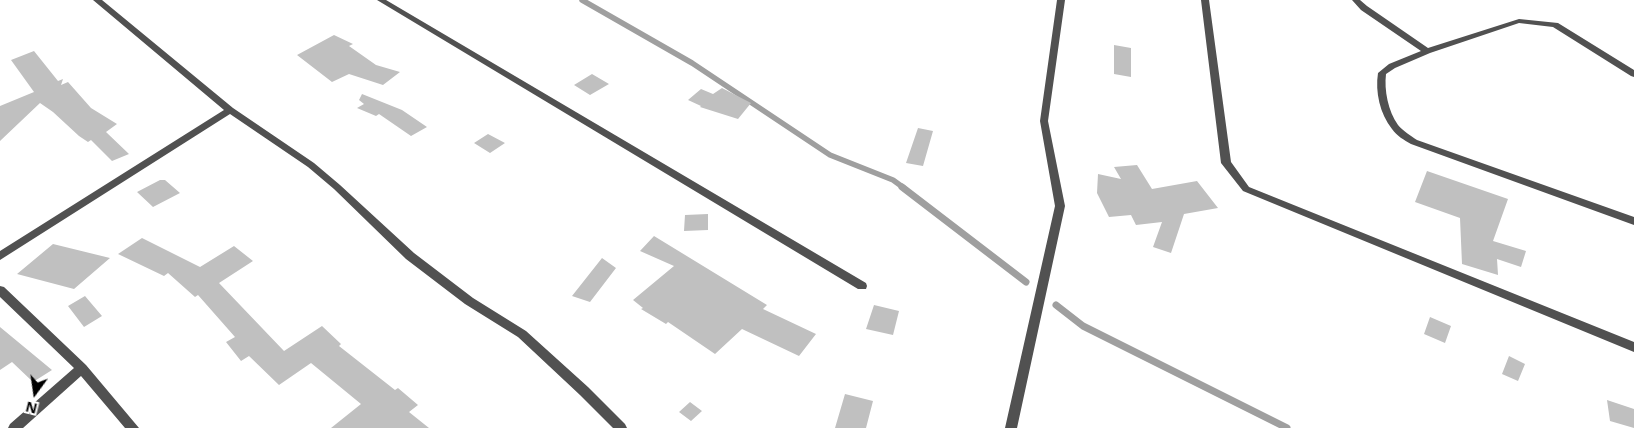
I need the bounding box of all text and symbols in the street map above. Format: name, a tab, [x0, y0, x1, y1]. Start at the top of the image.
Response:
north arrow	[10, 368, 60, 418]
text: N	[23, 397, 39, 419]

